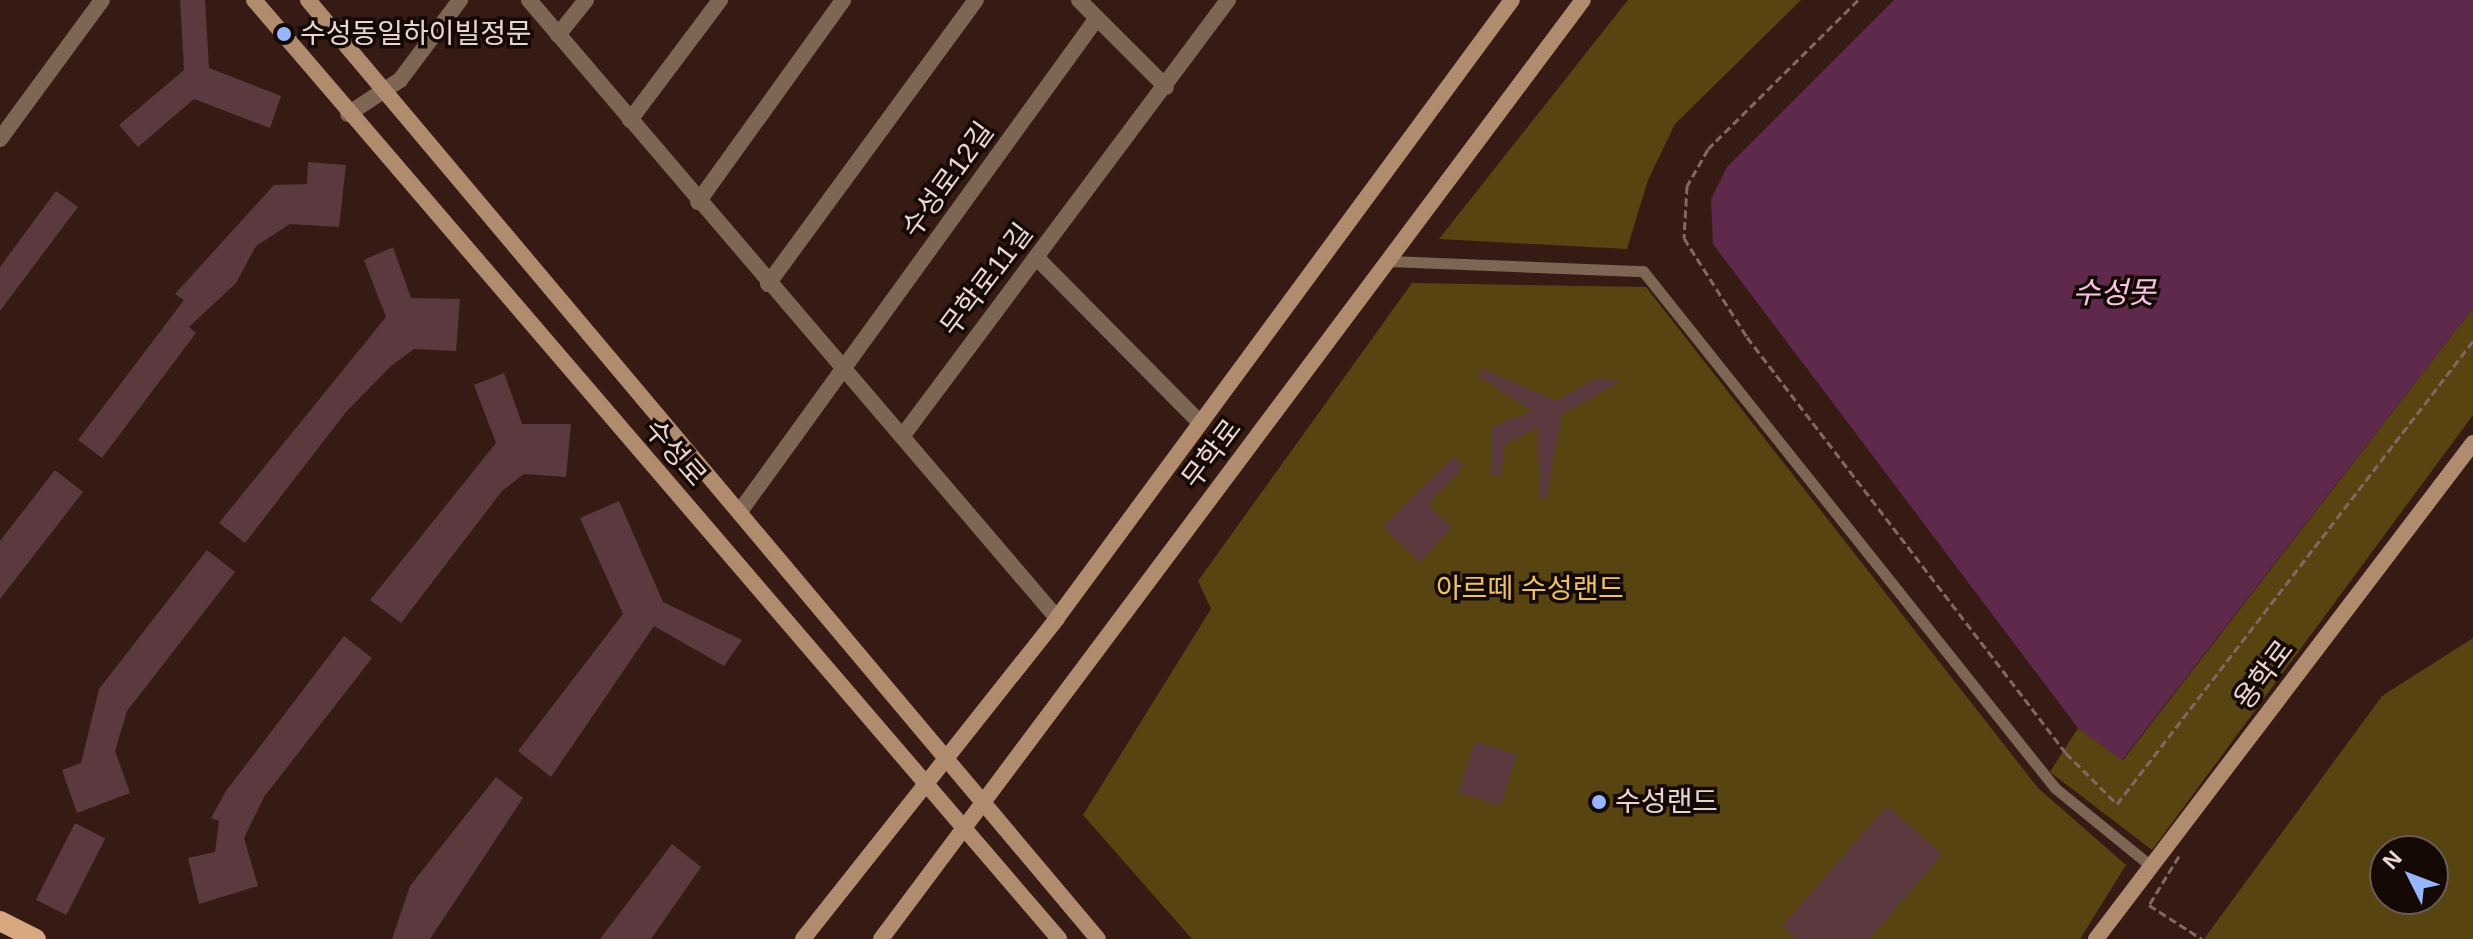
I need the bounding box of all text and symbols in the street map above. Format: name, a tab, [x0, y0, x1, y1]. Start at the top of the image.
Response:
place label: 수성동일하이빌정문	[300, 17, 532, 51]
marker: 수성동일하이빌정문	[275, 25, 293, 43]
street label: 수성로12길	[895, 116, 1001, 244]
street label: 무학로11길	[934, 217, 1040, 343]
water label: 수성못	[2073, 275, 2155, 311]
street label: 수성로	[637, 413, 713, 493]
street label: 무학로	[1175, 413, 1249, 495]
park label: 아르떼 수성랜드	[1436, 572, 1624, 606]
street label: 용학로	[2227, 634, 2301, 716]
place label: 수성랜드	[1615, 785, 1718, 819]
marker: 수성랜드	[1590, 793, 1608, 811]
north arrow	[2369, 835, 2449, 915]
text: N	[2378, 846, 2407, 874]

